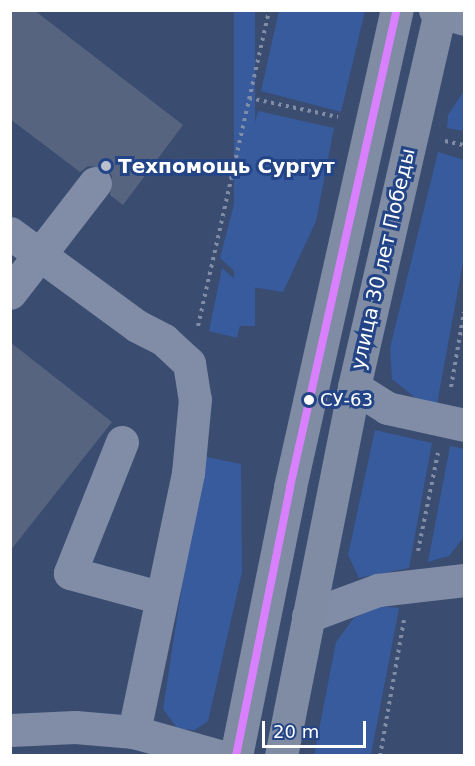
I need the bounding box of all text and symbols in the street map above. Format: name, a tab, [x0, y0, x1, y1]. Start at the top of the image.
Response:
street label: улица 30 лет Победы	[346, 146, 420, 372]
place label: Техпомощь Сургут	[118, 154, 335, 178]
marker: Техпомощь Сургут	[99, 159, 113, 173]
place label: СУ-63	[320, 389, 373, 411]
marker: СУ-63	[303, 394, 315, 406]
scale bar	[265, 709, 368, 747]
text: 20 m	[273, 721, 319, 742]

